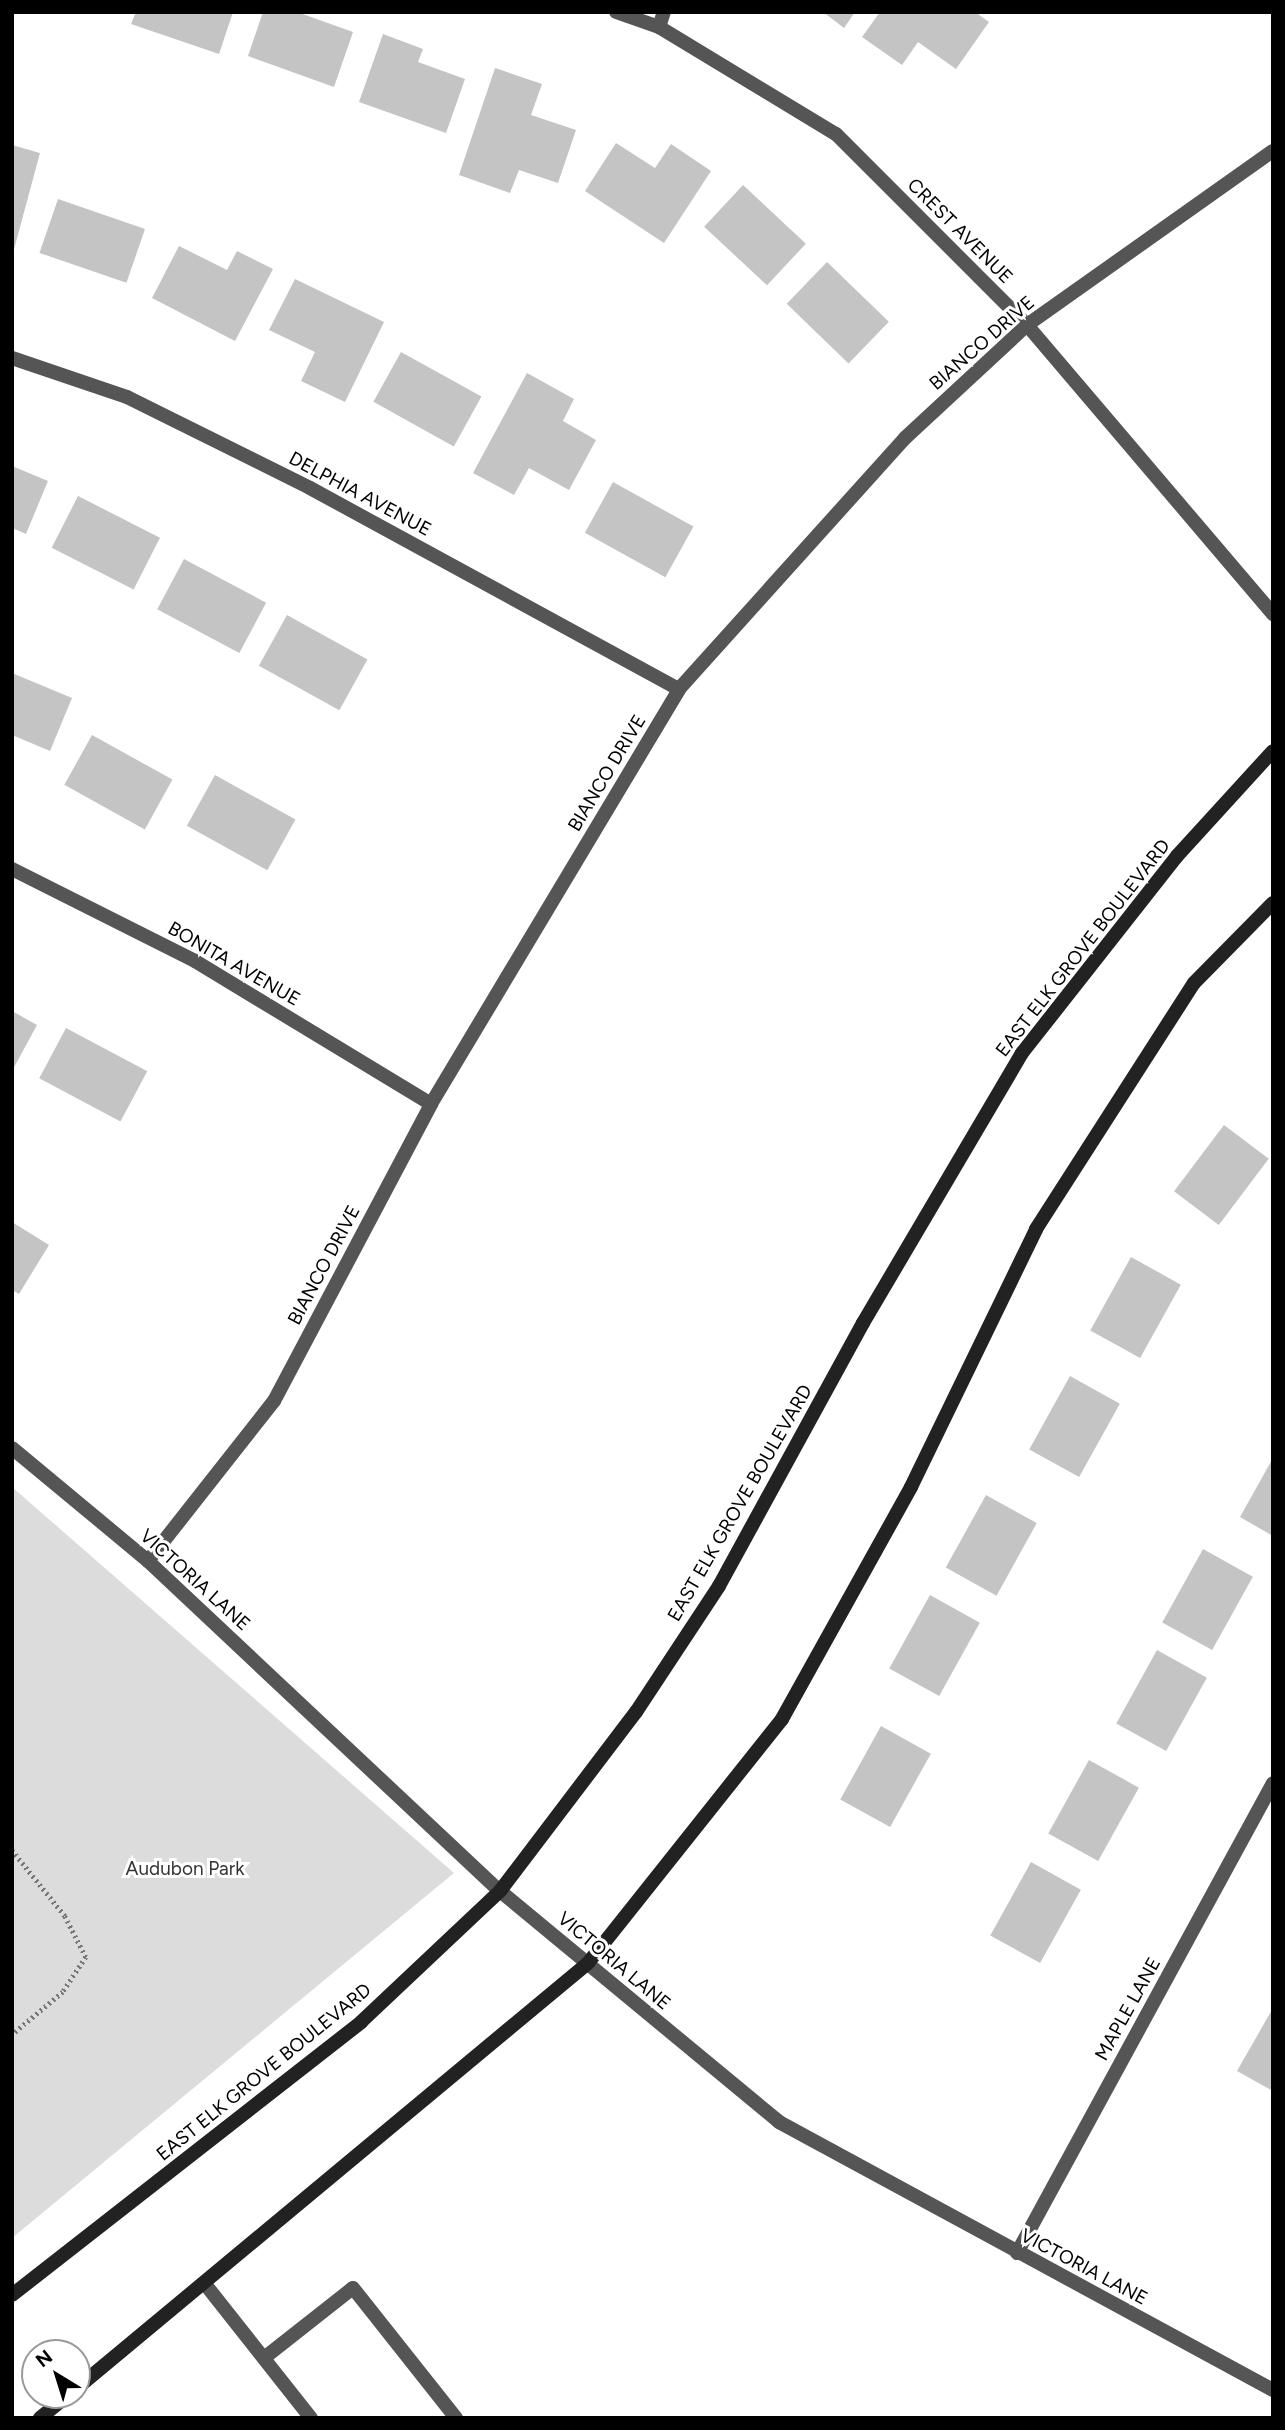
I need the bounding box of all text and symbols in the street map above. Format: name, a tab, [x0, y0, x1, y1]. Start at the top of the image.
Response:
street label: CREST AVENUE	[903, 174, 1017, 288]
street label: BIANCO DRIVE	[925, 291, 1039, 395]
street label: DELPHIA AVENUE	[285, 447, 435, 541]
street label: BIANCO DRIVE	[563, 711, 651, 835]
street label: EAST ELK GROVE BOULEVARD	[991, 835, 1175, 1061]
street label: BONITA AVENUE	[164, 917, 304, 1011]
street label: BIANCO DRIVE	[283, 1201, 365, 1329]
street label: EAST ELK GROVE BOULEVARD	[663, 1381, 817, 1625]
street label: VICTORIA LANE	[135, 1525, 255, 1635]
park label: Audubon Park	[126, 1858, 244, 1880]
street label: VICTORIA LANE	[553, 1907, 675, 2015]
street label: MAPLE LANE	[1090, 1953, 1166, 2065]
street label: EAST ELK GROVE BOULEVARD	[152, 1978, 376, 2166]
street label: VICTORIA LANE	[1017, 2224, 1151, 2310]
north arrow	[21, 2339, 91, 2409]
text: N	[31, 2345, 57, 2372]

